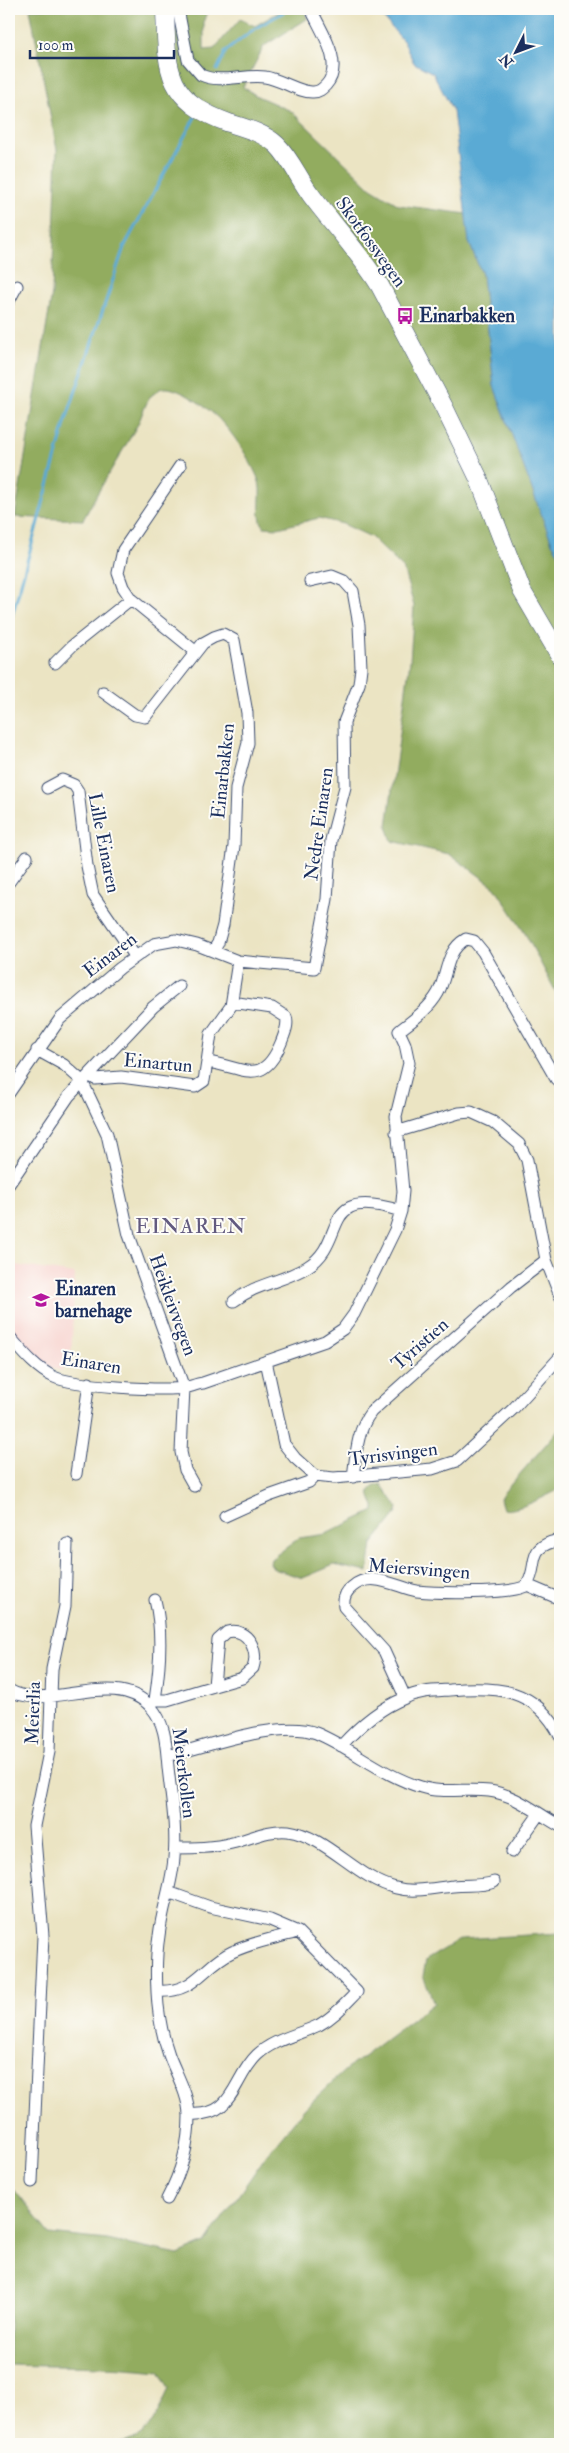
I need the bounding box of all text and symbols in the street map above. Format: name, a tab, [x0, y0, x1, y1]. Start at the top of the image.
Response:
scale bar	[30, 28, 174, 60]
north arrow	[492, 28, 542, 78]
text: 100 m	[38, 36, 74, 55]
text: N	[496, 50, 518, 71]
street label: Skotfossvegen	[330, 192, 412, 292]
place label: Einarbakken	[419, 304, 515, 328]
bus stop icon: Einarbakken	[395, 306, 415, 326]
street label: Einarbakken	[206, 722, 240, 820]
street label: Nedre Einaren	[299, 766, 339, 882]
street label: Lille Einaren	[83, 791, 126, 895]
street label: Einaren	[78, 927, 142, 983]
street label: Einartun	[122, 1048, 194, 1078]
district label: EINAREN	[135, 1213, 247, 1240]
street label: Heikleivvegen	[144, 1251, 203, 1359]
place label: Einaren barnehage	[54, 1277, 132, 1324]
school or university icon: Einaren barnehage	[31, 1290, 51, 1310]
street label: Tyristien	[386, 1312, 454, 1375]
street label: Einaren	[59, 1346, 123, 1380]
street label: Tyrisvingen	[347, 1437, 439, 1471]
street label: Meiersvingen	[367, 1553, 471, 1585]
street label: Meierlia	[20, 1681, 46, 1745]
street label: Meierkollen	[167, 1726, 201, 1820]

